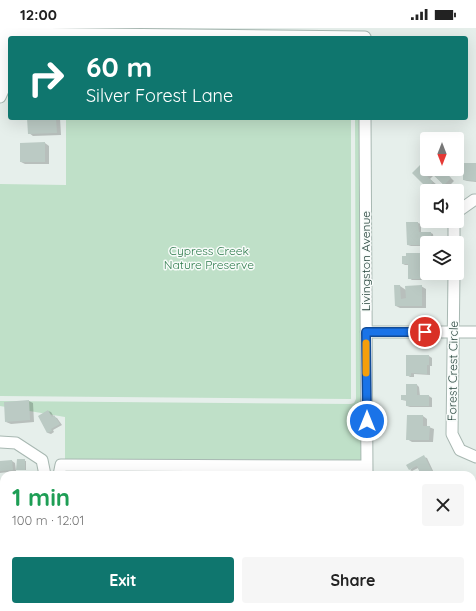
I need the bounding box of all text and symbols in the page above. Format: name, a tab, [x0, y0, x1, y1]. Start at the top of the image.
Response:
text: 12:00	[20, 5, 57, 24]
text: 60 m	[86, 49, 152, 84]
icon: right	[20, 52, 72, 104]
text: Silver Forest Lane	[86, 84, 233, 107]
north arrow	[420, 132, 464, 176]
map controls	[420, 132, 464, 280]
button: sound	[420, 184, 464, 228]
street label: Livingston Avenue	[358, 211, 373, 311]
button: layers	[420, 236, 464, 280]
park label: Cypress Creek Nature Preserve	[164, 243, 254, 272]
pin	[408, 315, 442, 349]
street label: Forest Crest Circle	[444, 320, 461, 421]
icon: arrive	[414, 321, 436, 343]
position arrow	[346, 400, 388, 442]
text: 1 min	[12, 482, 70, 512]
button: close	[422, 484, 464, 526]
text: 100 m · 12:01	[12, 512, 84, 528]
button: Exit	[12, 557, 234, 603]
button: Share	[242, 557, 464, 603]

